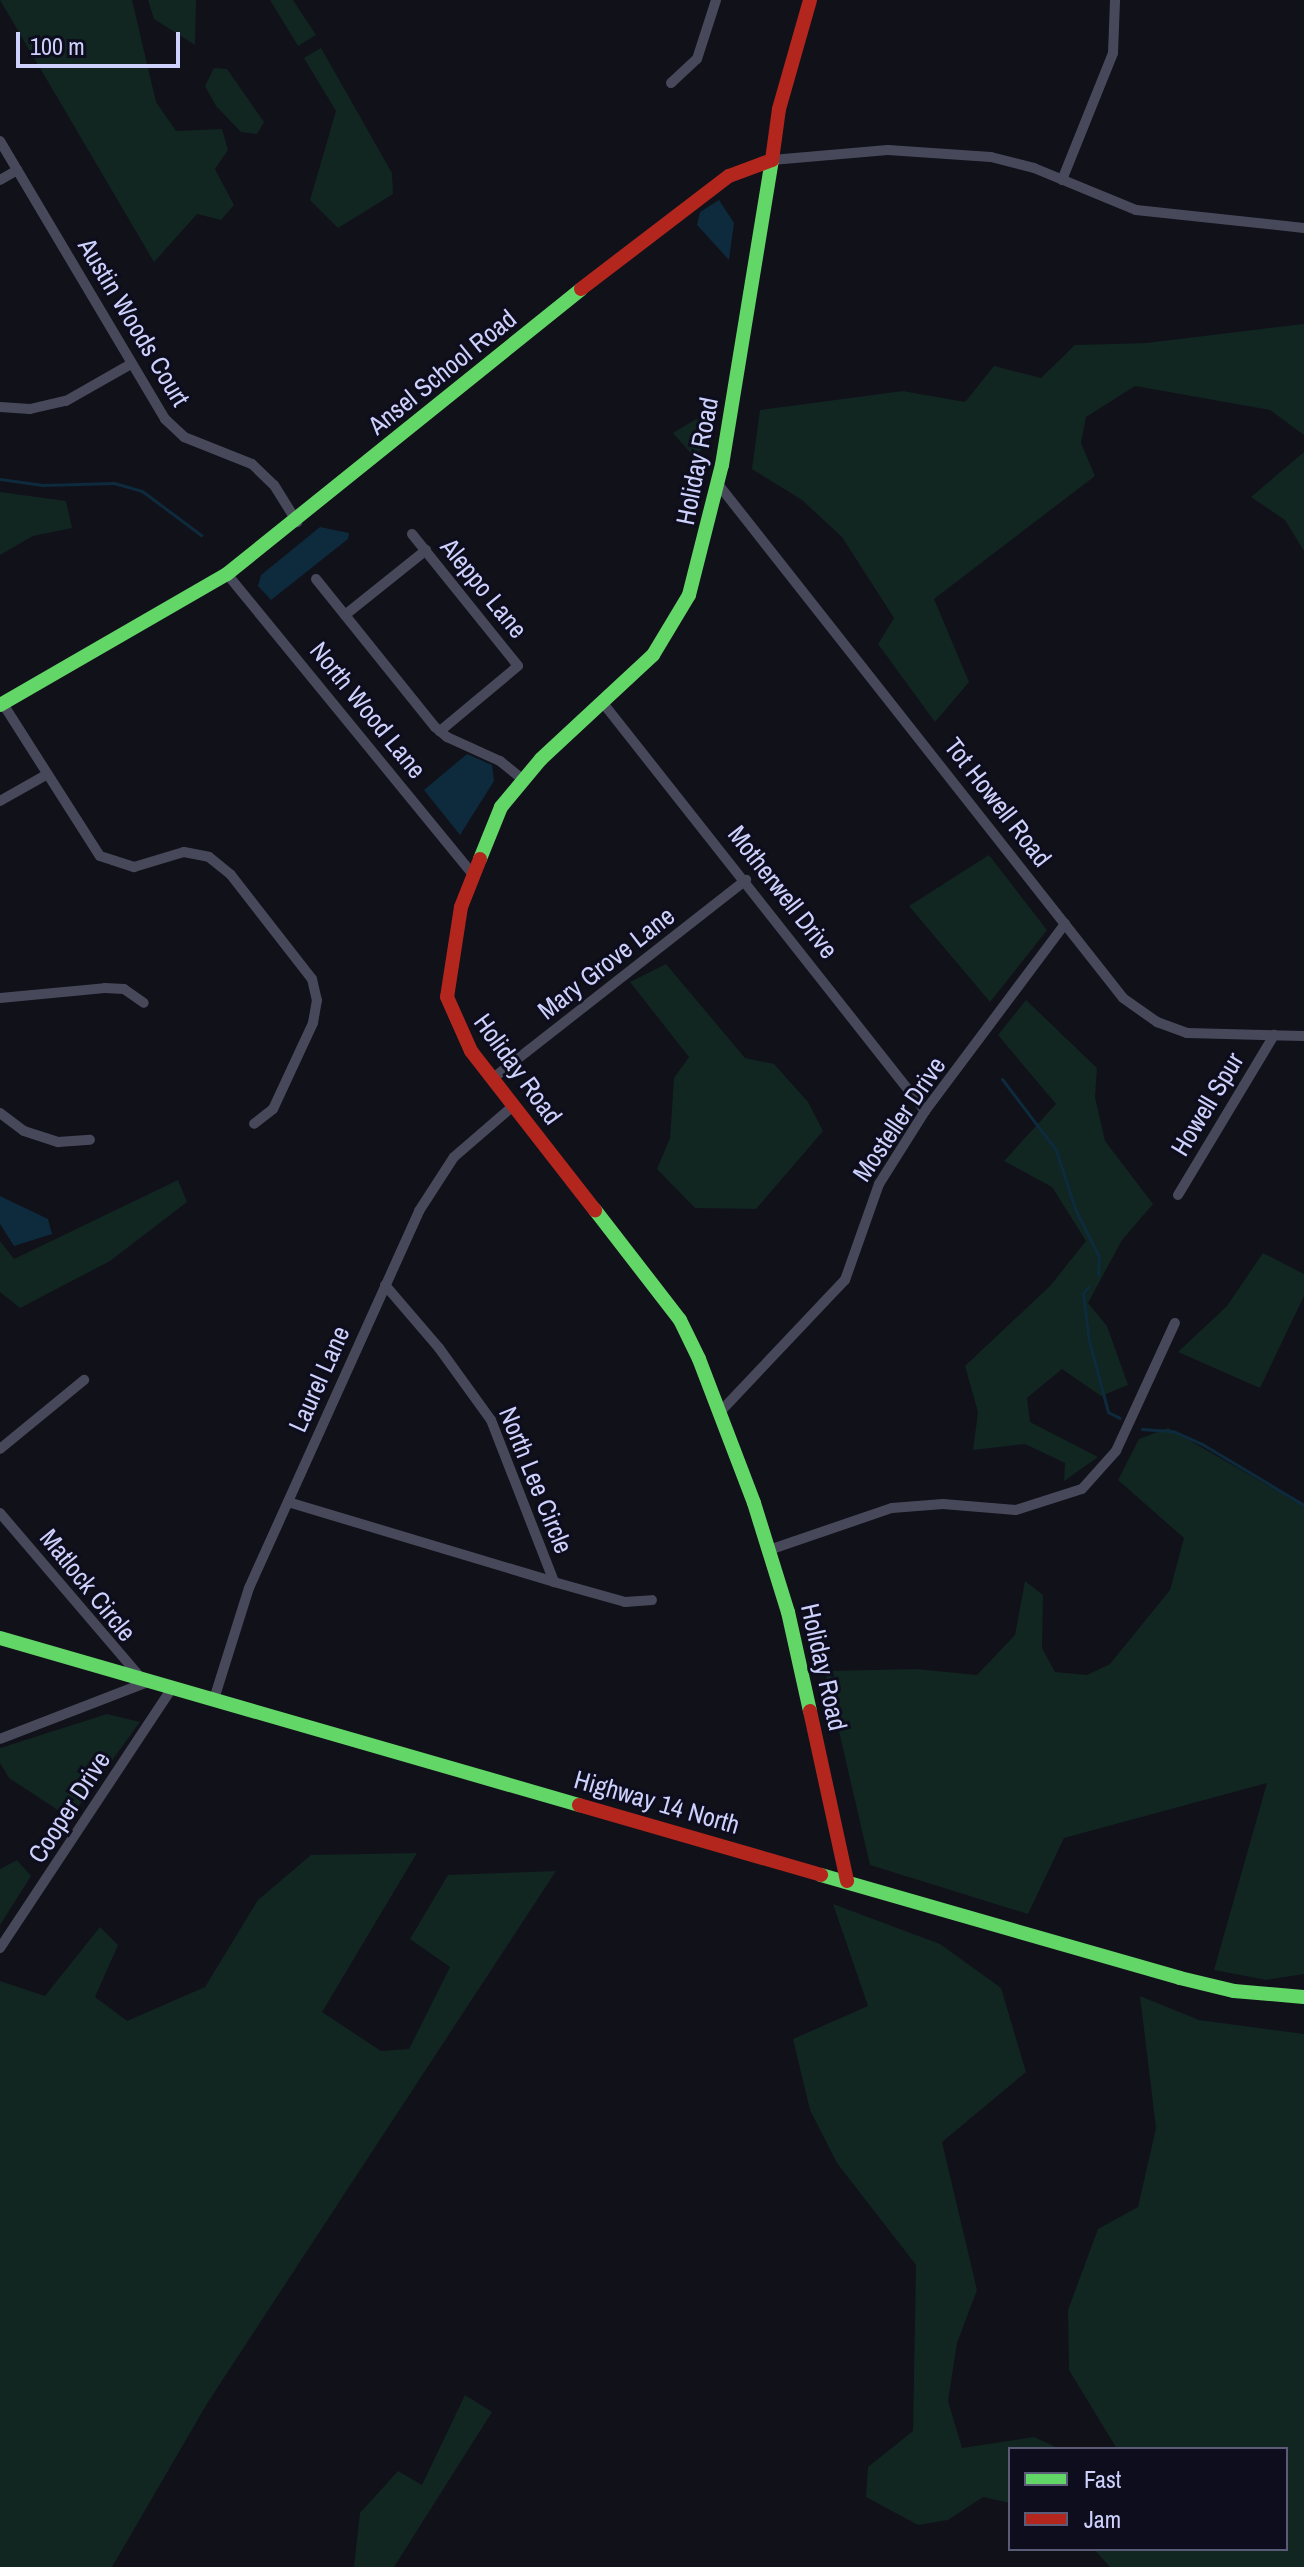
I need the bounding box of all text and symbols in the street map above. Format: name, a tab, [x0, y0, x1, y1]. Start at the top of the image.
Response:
scale bar	[20, 16, 184, 66]
text: 100 m	[30, 30, 85, 62]
street label: Austin Woods Court	[72, 232, 196, 412]
street label: Ansel School Road	[362, 303, 522, 441]
street label: Holiday Road	[669, 395, 725, 527]
street label: Aleppo Lane	[434, 532, 534, 644]
street label: North Wood Lane	[303, 635, 433, 785]
street label: Tot Howell Road	[938, 731, 1058, 873]
street label: Motherwell Drive	[721, 819, 845, 965]
street label: Mary Grove Lane	[531, 900, 681, 1026]
street label: Holiday Road	[467, 1008, 569, 1130]
street label: Howell Spur	[1164, 1047, 1250, 1161]
street label: Mosteller Drive	[846, 1051, 952, 1187]
street label: Laurel Lane	[282, 1321, 356, 1437]
street label: North Lee Circle	[492, 1402, 580, 1558]
street label: Matlock Circle	[33, 1523, 143, 1647]
street label: Holiday Road	[794, 1601, 854, 1733]
street label: Cooper Drive	[21, 1745, 117, 1869]
street label: Highway 14 North	[571, 1763, 743, 1841]
legend	[1008, 2447, 1288, 2551]
text: Fast	[1084, 2463, 1121, 2495]
text: Jam	[1084, 2503, 1121, 2535]

